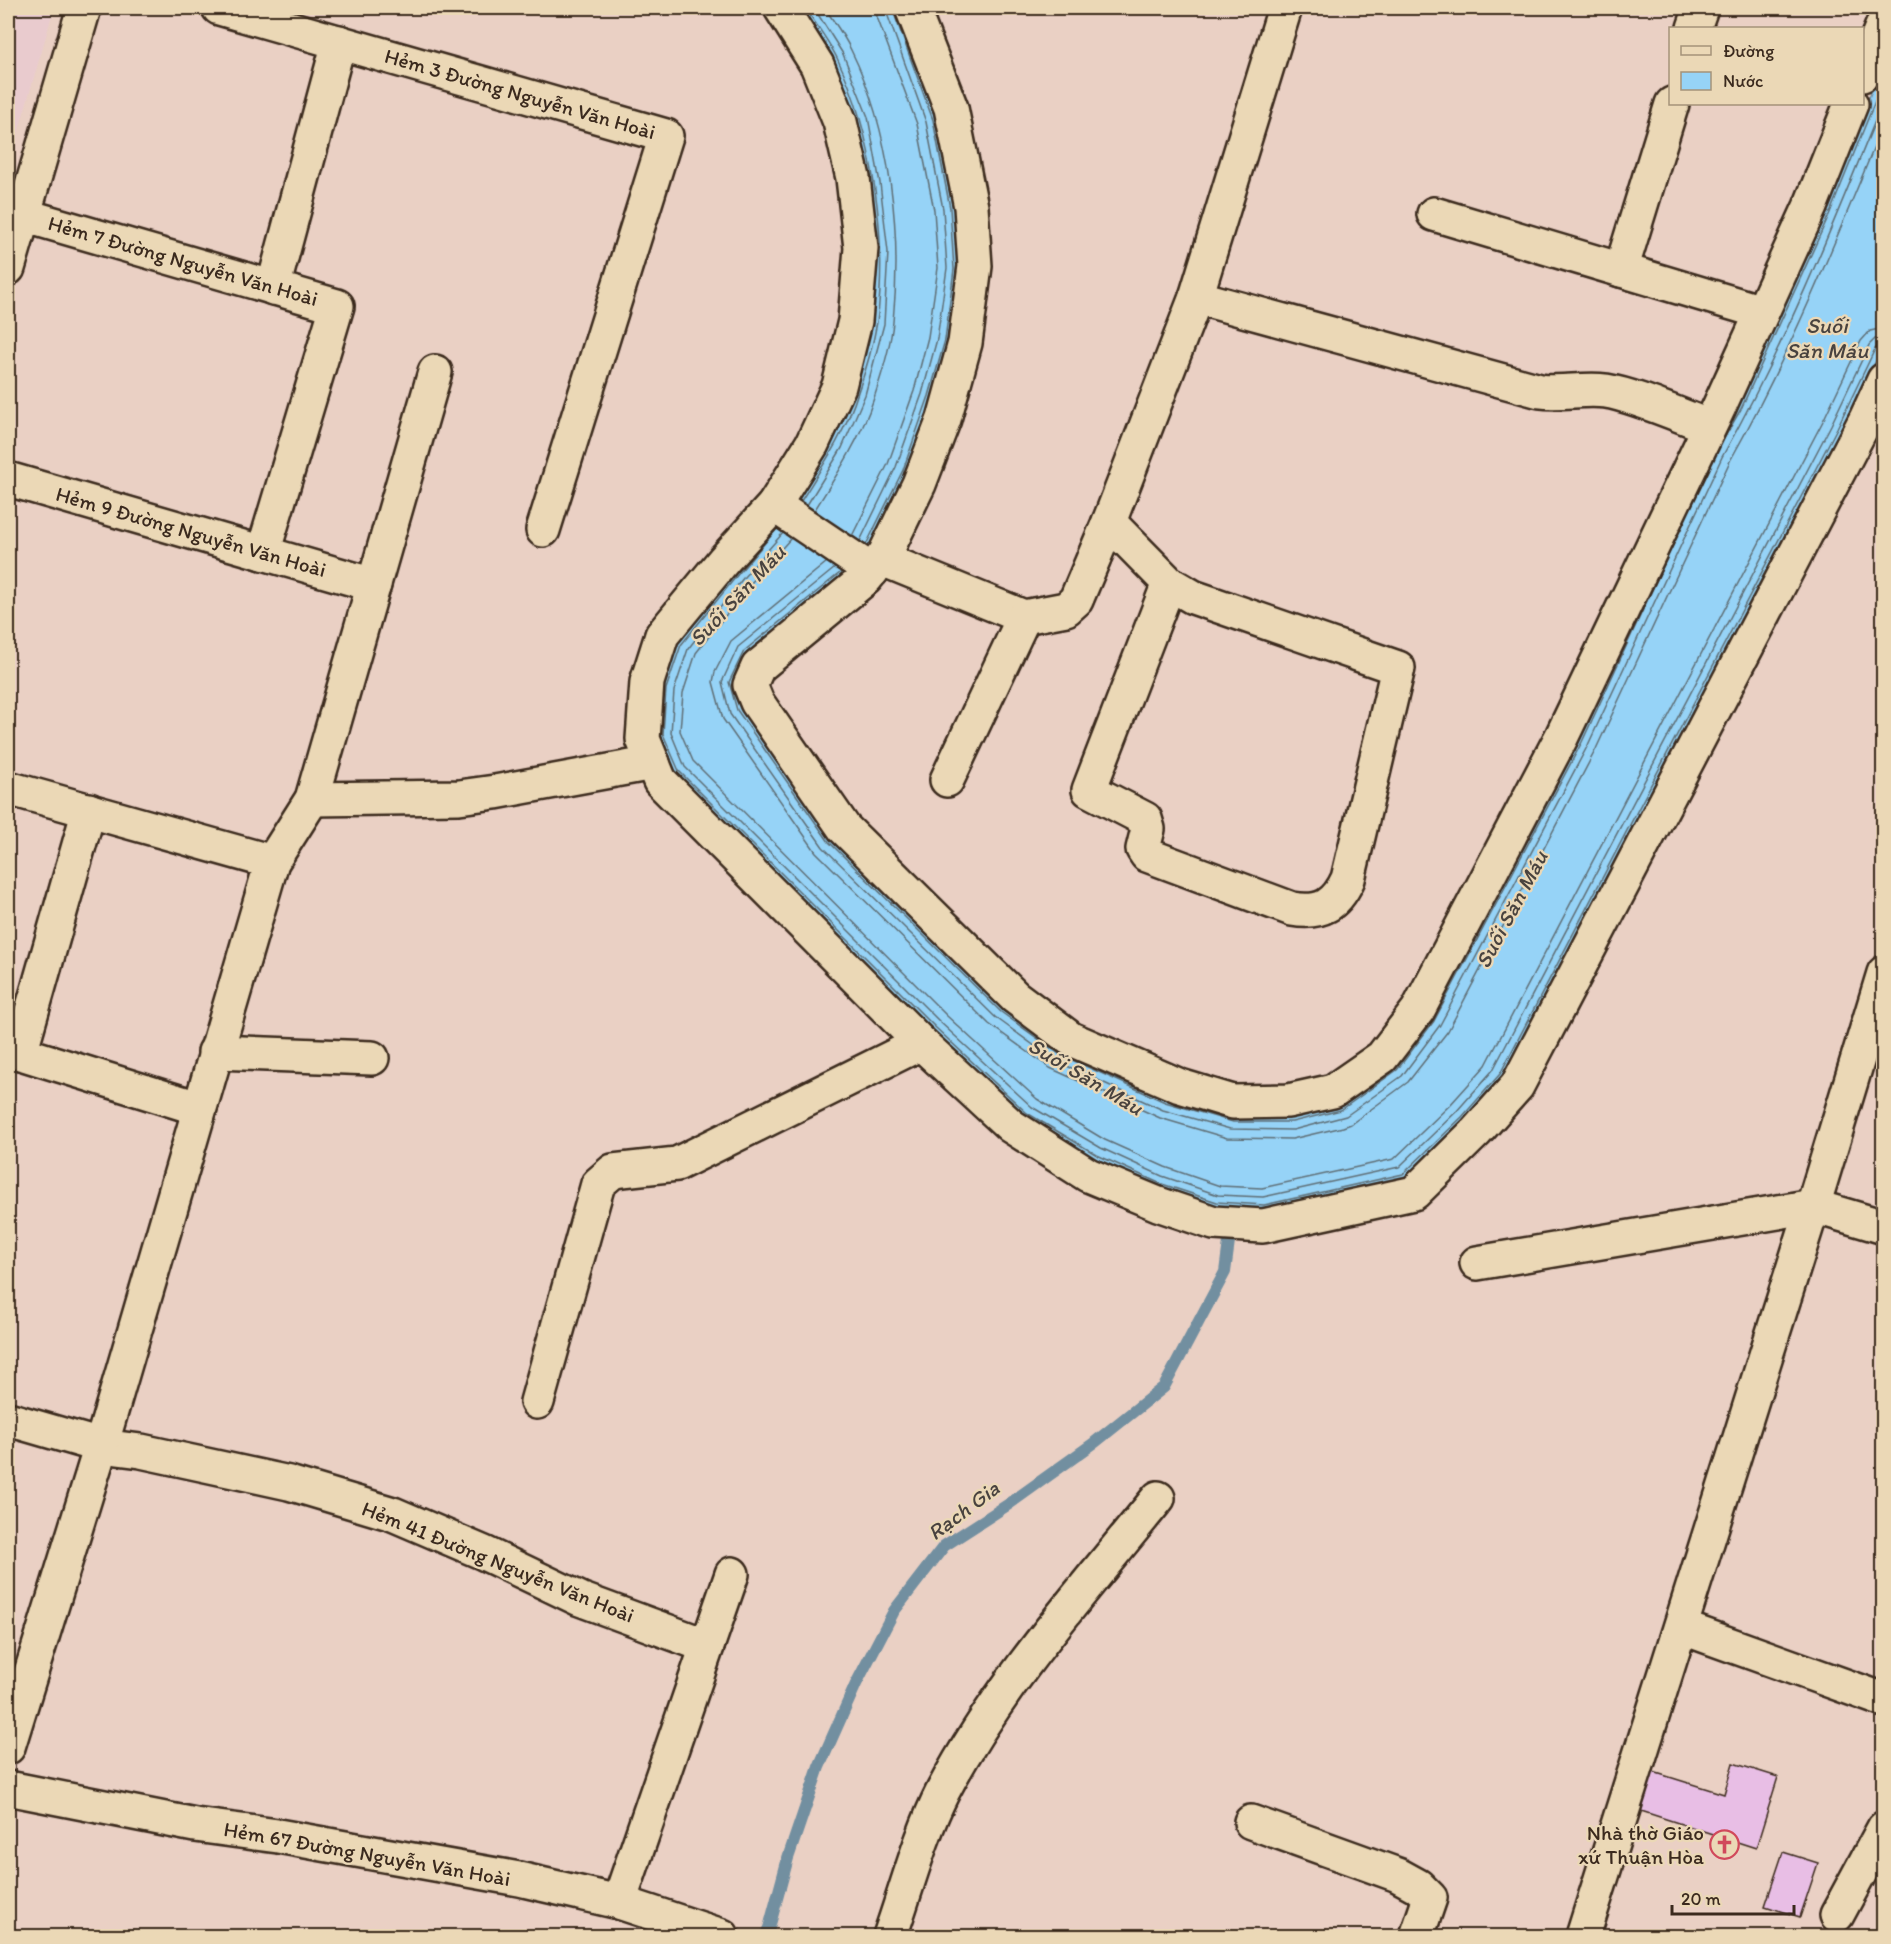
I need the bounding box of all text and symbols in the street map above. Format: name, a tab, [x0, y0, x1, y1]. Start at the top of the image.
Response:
legend	[1669, 27, 1864, 105]
text: Đường	[1723, 40, 1775, 62]
street label: Hẻm 3 Đường Nguyễn Văn Hoài	[382, 43, 658, 144]
text: Nước	[1723, 70, 1763, 92]
street label: Hẻm 7 Đường Nguyễn Văn Hoài	[45, 210, 321, 311]
water label: Suối Săn Máu	[1786, 312, 1869, 364]
street label: Hẻm 9 Đường Nguyễn Văn Hoài	[53, 481, 329, 582]
water label: Suối Săn Máu	[684, 538, 792, 652]
water label: Suối Săn Máu	[1469, 845, 1554, 973]
water label: Suối Săn Máu	[1024, 1032, 1149, 1122]
water label: Rạch Gia	[922, 1474, 1005, 1546]
street label: Hẻm 41 Đường Nguyễn Văn Hoài	[358, 1495, 638, 1628]
street label: Hẻm 67 Đường Nguyễn Văn Hoài	[222, 1816, 512, 1891]
place label: Nhà thờ Giáo xứ Thuận Hòa	[1578, 1820, 1704, 1869]
church icon: Nhà thờ Giáo xứ Thuận Hòa	[1709, 1829, 1741, 1861]
scale bar	[1672, 1878, 1794, 1916]
text: 20 m	[1681, 1888, 1721, 1910]

